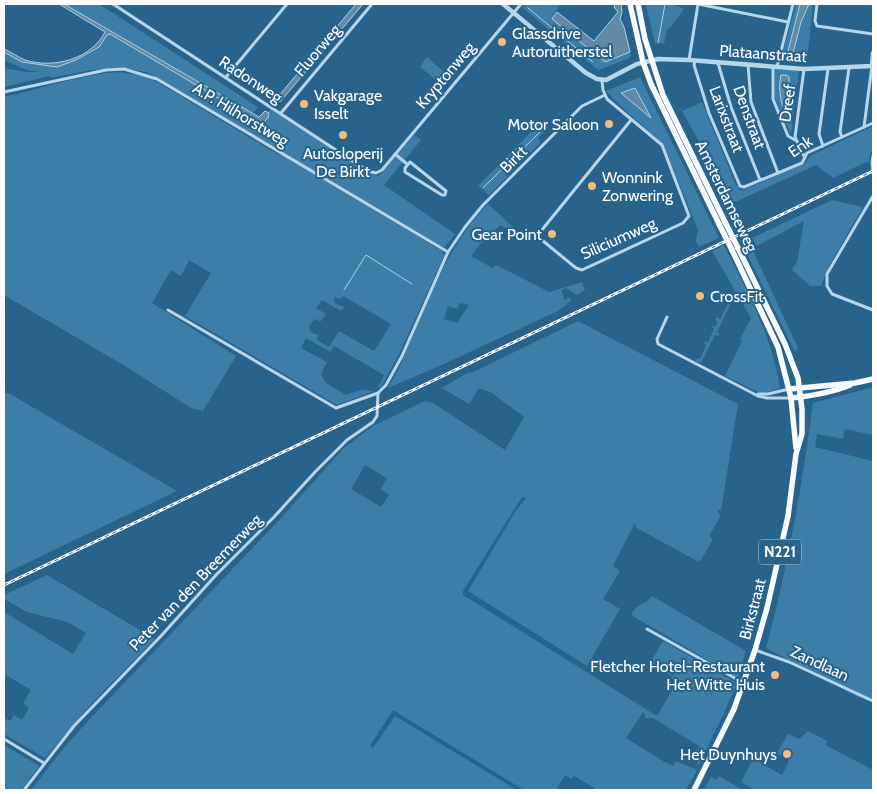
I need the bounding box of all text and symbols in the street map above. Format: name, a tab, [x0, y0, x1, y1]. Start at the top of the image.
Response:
street label: Fluorweg	[290, 20, 345, 80]
place label: Glassdrive Autoruitherstel	[512, 24, 612, 61]
marker: Glassdrive Autoruitherstel	[496, 36, 508, 48]
street label: Kryptonweg	[412, 37, 480, 113]
street label: Plataanstraat	[719, 41, 808, 66]
street label: Radonweg	[216, 52, 287, 107]
street label: A.P. Hilhorstweg	[189, 78, 293, 151]
street label: Dreef	[775, 82, 800, 123]
street label: Larixstraat	[705, 83, 748, 155]
street label: Denstraat	[729, 83, 770, 152]
place label: Vakgarage Isselt	[314, 86, 382, 123]
marker: Vakgarage Isselt	[298, 98, 310, 110]
place label: Motor Saloon	[507, 115, 599, 134]
marker: Motor Saloon	[603, 118, 615, 130]
marker: Autosloperij De Birkt	[337, 129, 349, 141]
street label: Enk	[785, 131, 817, 161]
street label: Amsterdamseweg	[691, 137, 762, 256]
street label: Birkt	[496, 141, 531, 177]
place label: Autosloperij De Birkt	[303, 144, 383, 181]
place label: Wonnink Zonwering	[602, 168, 674, 205]
marker: Wonnink Zonwering	[586, 180, 598, 192]
street label: Siliciumweg	[578, 213, 660, 263]
place label: Gear Point	[471, 225, 543, 244]
marker: Gear Point	[546, 228, 558, 240]
place label: CrossFit	[710, 287, 764, 306]
marker: CrossFit	[694, 290, 706, 302]
street label: Peter van den Breemerweg	[125, 509, 266, 655]
road number: N221	[759, 540, 801, 564]
street label: Birkstraat	[735, 576, 770, 642]
street label: Zandlaan	[788, 642, 852, 685]
place label: Fletcher Hotel-Restaurant Het Witte Huis	[590, 657, 766, 694]
marker: Fletcher Hotel-Restaurant Het Witte Huis	[769, 669, 781, 681]
place label: Het Duynhuys	[680, 745, 777, 764]
marker: Het Duynhuys	[781, 748, 793, 760]

